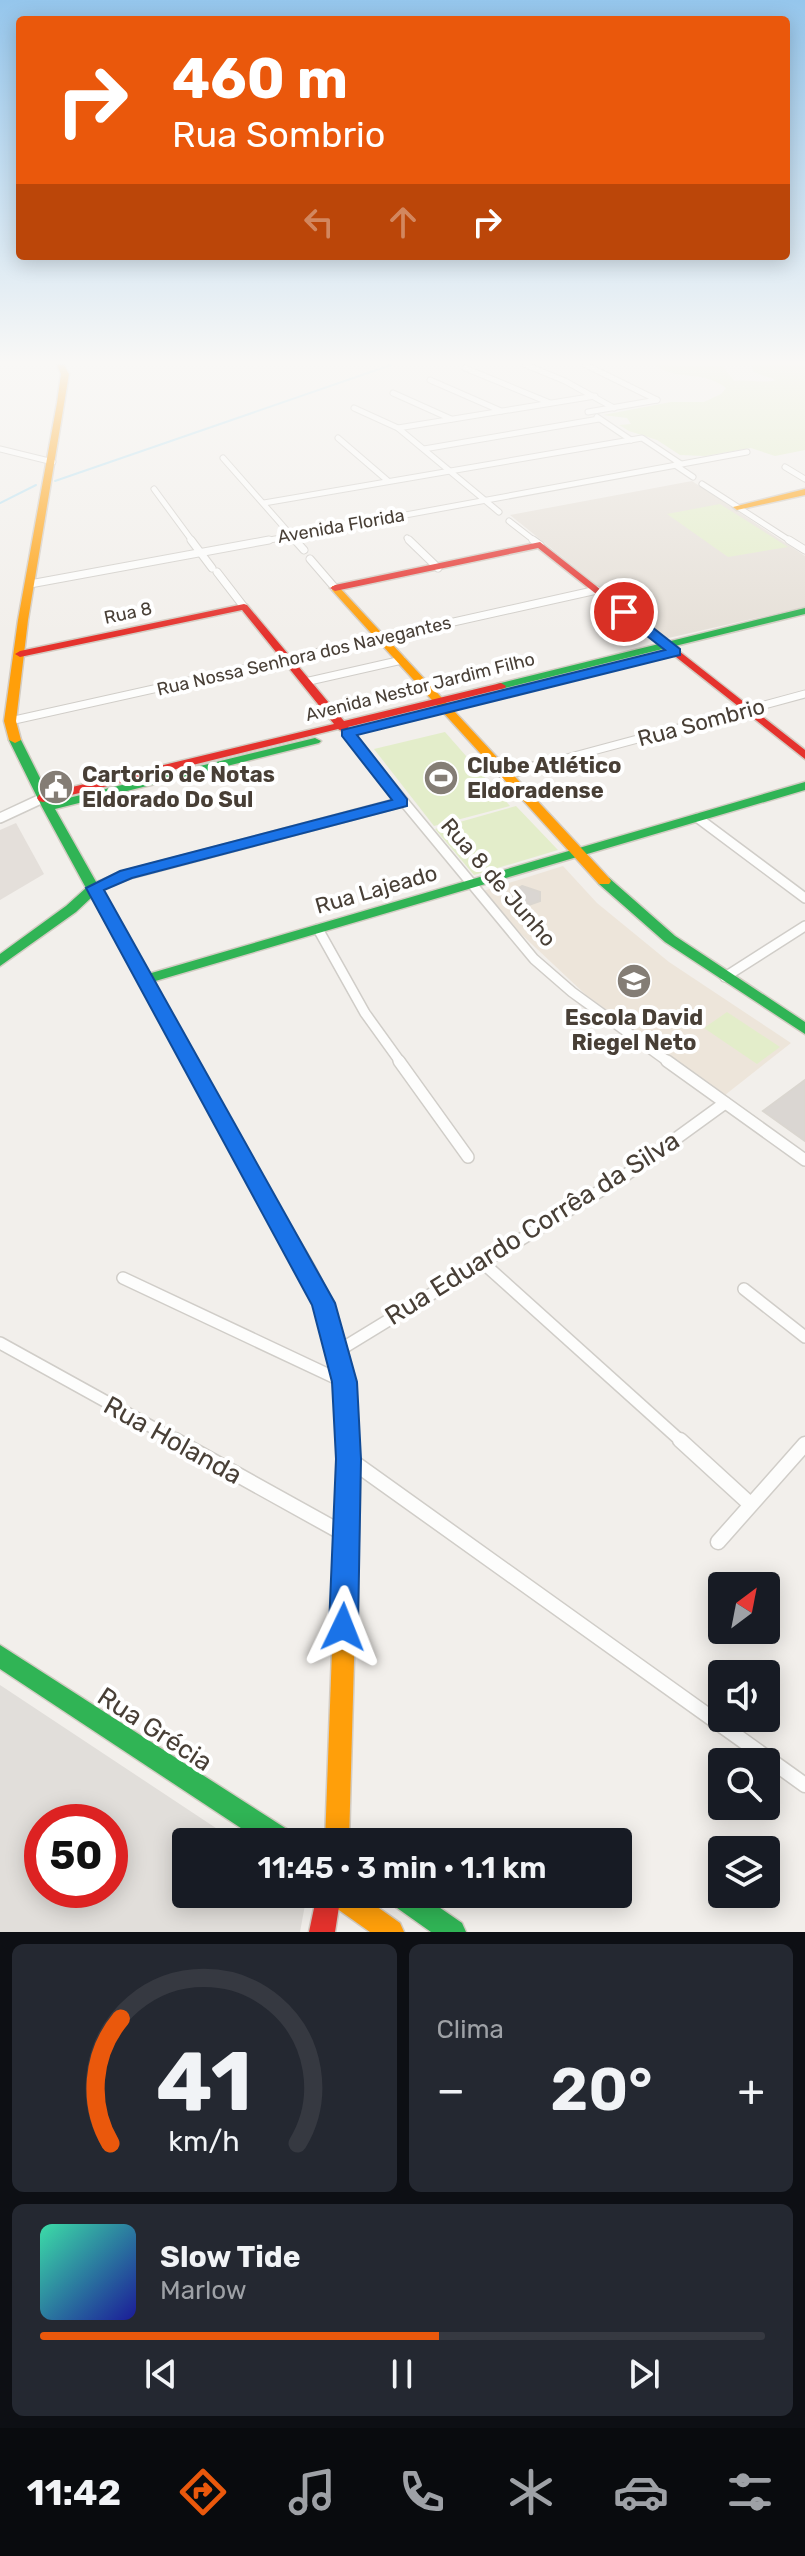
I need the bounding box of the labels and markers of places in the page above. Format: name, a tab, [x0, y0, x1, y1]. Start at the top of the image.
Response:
pin	[590, 578, 658, 646]
place label: Clube Atlético Eldoradense	[467, 752, 622, 804]
sports icon: Clube Atlético Eldoradense	[422, 759, 460, 797]
place label: Cartorio de Notas Eldorado Do Sul	[82, 761, 275, 813]
public building icon: Cartorio de Notas Eldorado Do Sul	[37, 768, 75, 806]
school or university icon: Escola David Riegel Neto	[615, 962, 653, 1000]
place label: Escola David Riegel Neto	[565, 1004, 703, 1056]

